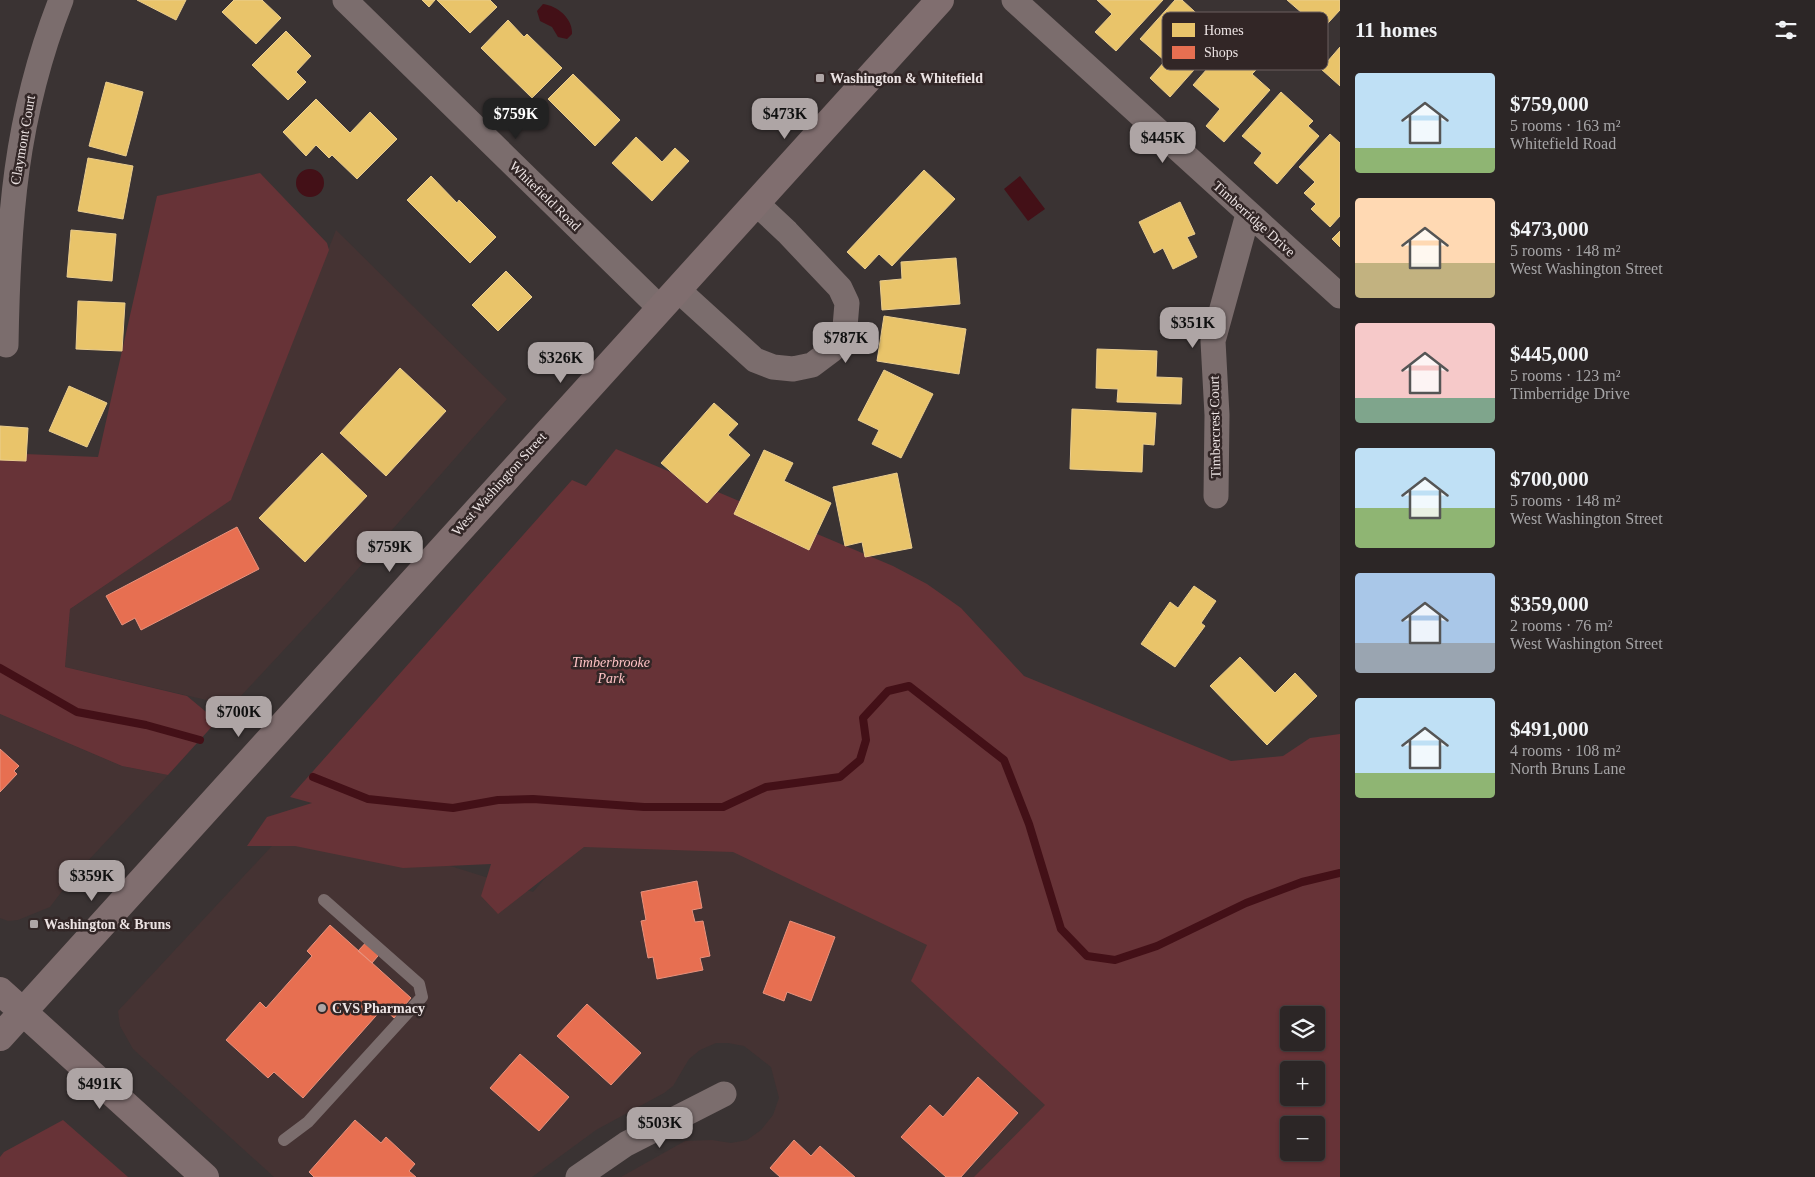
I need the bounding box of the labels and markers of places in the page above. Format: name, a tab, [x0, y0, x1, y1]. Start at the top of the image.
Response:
place label: Washington & Whitefield	[830, 71, 983, 86]
marker: Washington & Whitefield	[814, 72, 826, 84]
pin: $759K	[481, 98, 551, 140]
pin: $473K	[750, 98, 820, 140]
pin: $445K	[1128, 121, 1198, 164]
pin: $351K	[1158, 306, 1228, 349]
pin: $787K	[811, 322, 881, 364]
pin: $326K	[526, 342, 596, 384]
pin: $759K	[355, 530, 425, 573]
pin: $700K	[204, 696, 274, 738]
pin: $359K	[57, 860, 127, 902]
place label: Washington & Bruns	[44, 917, 171, 932]
marker: Washington & Bruns	[28, 918, 40, 930]
place label: CVS Pharmacy	[332, 1001, 425, 1016]
marker: CVS Pharmacy	[316, 1002, 328, 1014]
pin: $491K	[65, 1068, 135, 1110]
pin: $503K	[625, 1106, 695, 1149]

